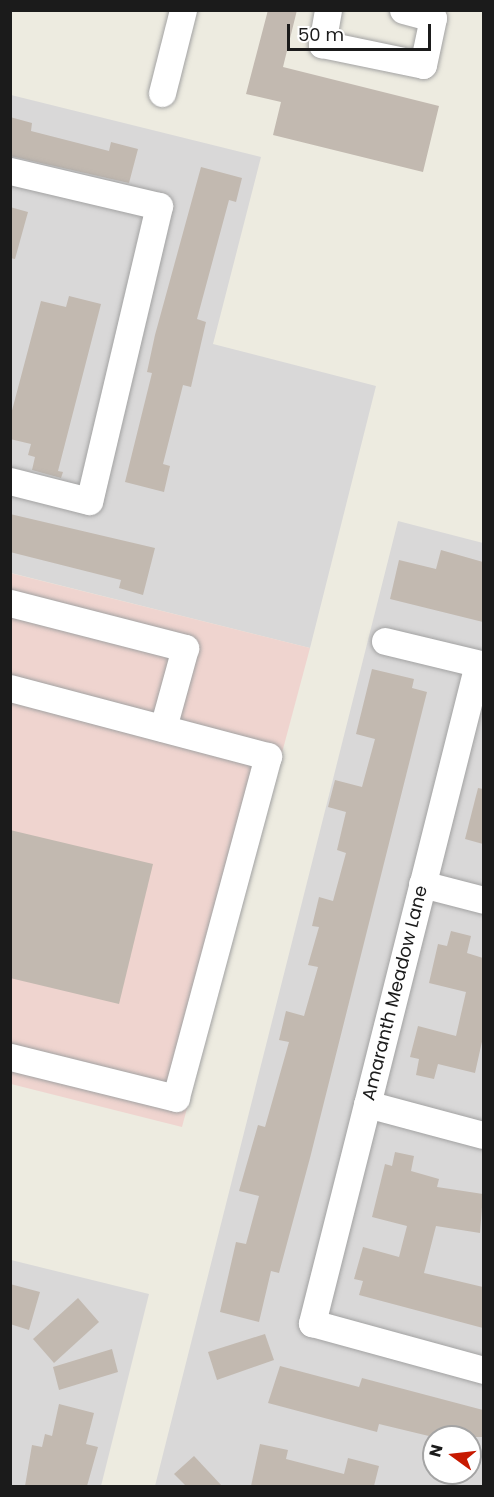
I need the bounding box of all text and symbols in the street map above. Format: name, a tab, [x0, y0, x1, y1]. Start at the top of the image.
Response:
scale bar	[290, 12, 434, 50]
text: 50 m	[298, 22, 344, 47]
street label: Amaranth Meadow Lane	[358, 883, 432, 1103]
north arrow	[422, 1425, 482, 1485]
text: N	[423, 1442, 449, 1460]

